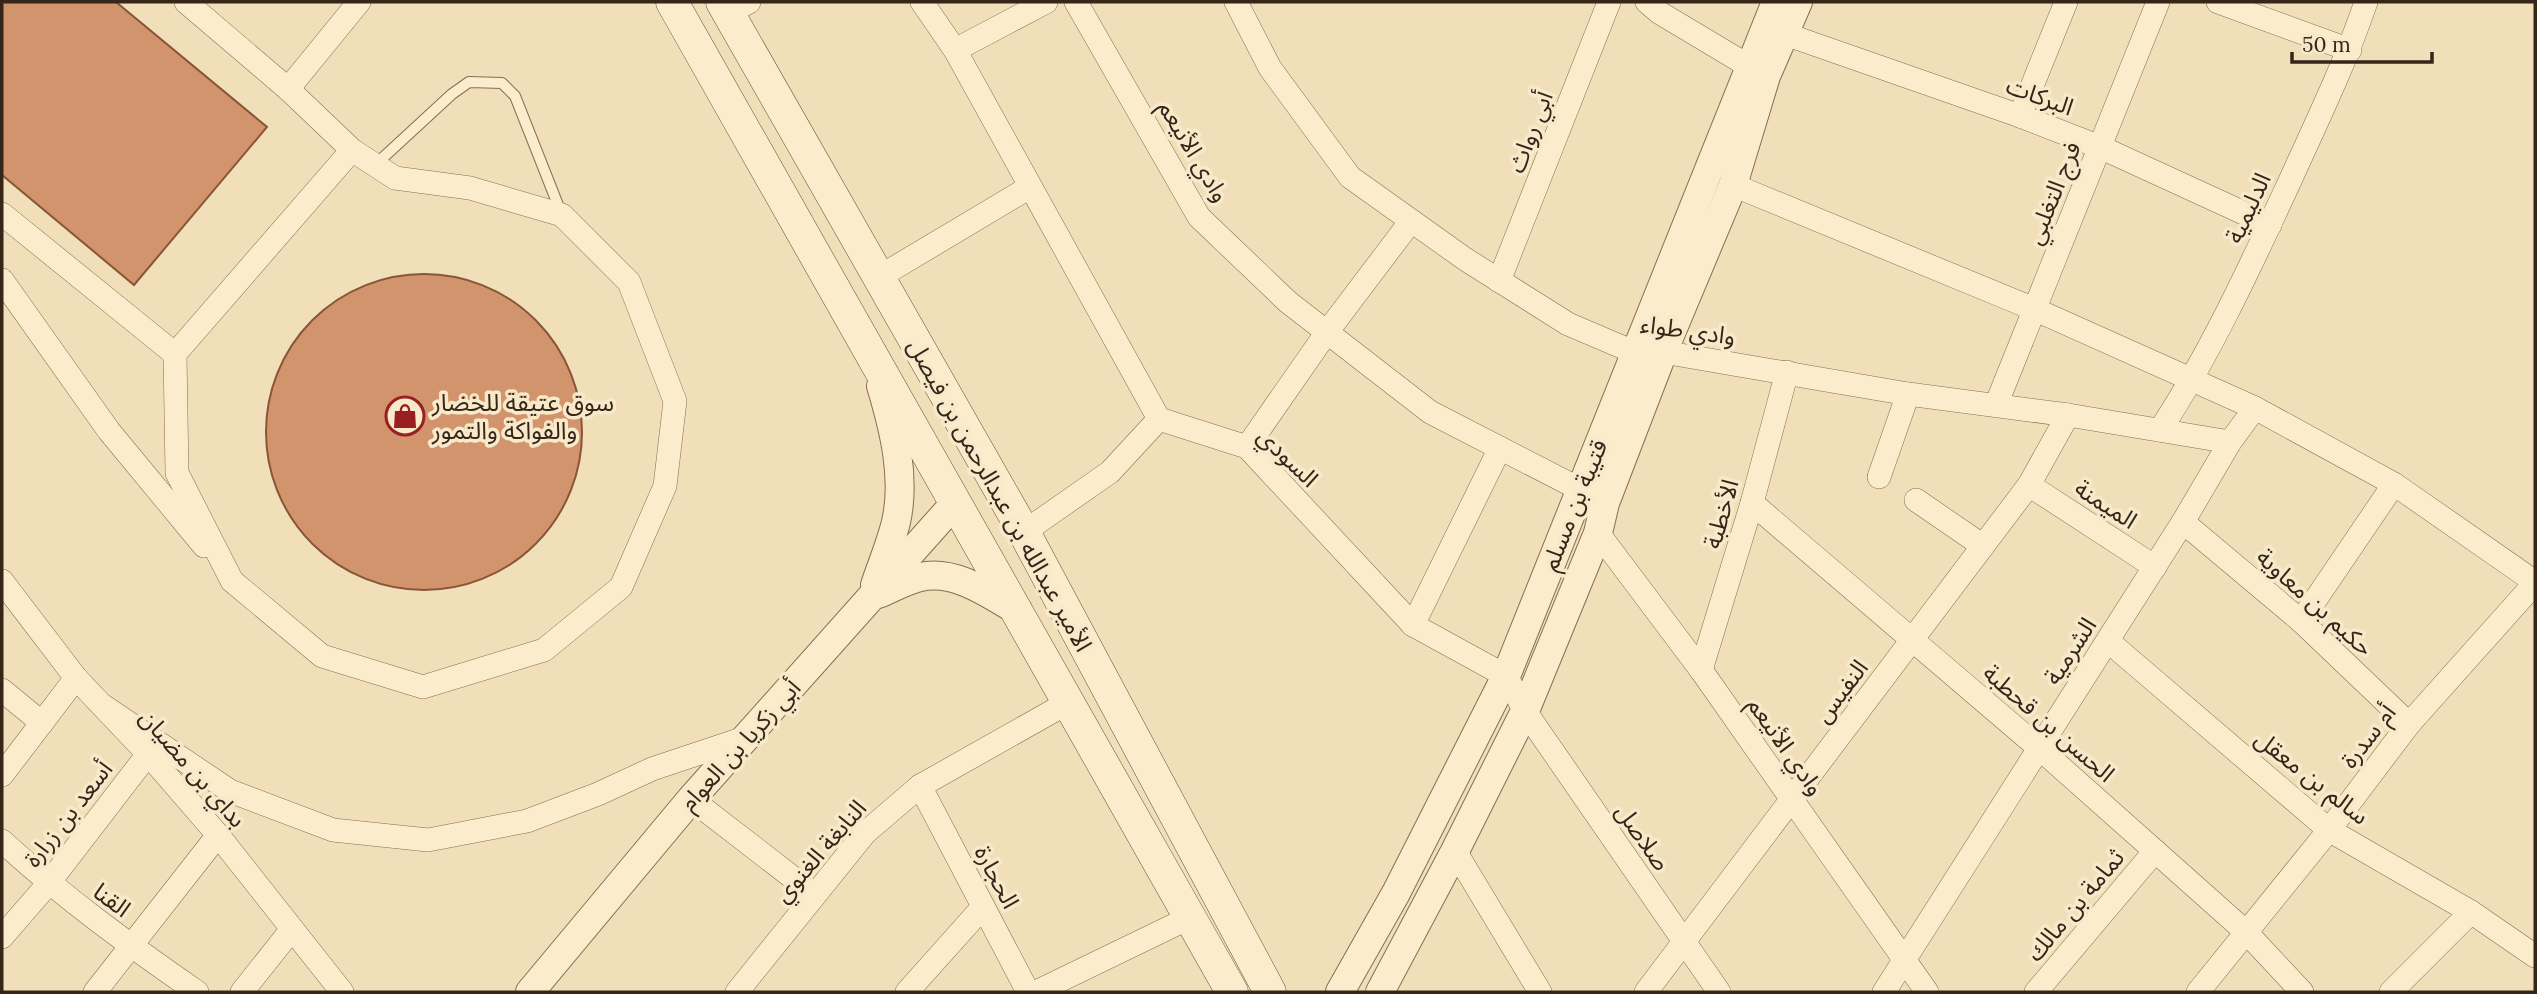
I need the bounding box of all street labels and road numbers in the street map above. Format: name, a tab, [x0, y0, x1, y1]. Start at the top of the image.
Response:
street label: البركات	[2002, 70, 2078, 122]
street label: أبي رواث	[1500, 87, 1563, 179]
street label: وادي الأنيعم	[1148, 94, 1237, 209]
street label: فرج التغلبي	[2018, 137, 2091, 250]
street label: الدليمية	[2218, 168, 2278, 248]
street label: وادي طواء	[1638, 308, 1737, 356]
street label: الأمير عبدالله بن عبدالرحمن بن فيصل	[901, 333, 1099, 657]
street label: السودي	[1248, 420, 1325, 496]
street label: قتيبة بن مسلم	[1534, 435, 1616, 576]
street label: الميمنة	[2069, 472, 2143, 536]
street label: الأخطبة	[1696, 476, 1746, 552]
street label: حكيم بن معاوية	[2249, 541, 2380, 664]
street label: الشرمية	[2037, 611, 2103, 691]
street label: النفيس	[1807, 653, 1875, 729]
street label: الحسن بن قحطبة	[1977, 657, 2121, 789]
street label: أبي زكريا بن العوام	[673, 673, 810, 820]
street label: وادي الأنيعم	[1738, 691, 1831, 803]
street label: أم سدرة	[2333, 698, 2405, 776]
street label: بداي بن مضيان	[130, 702, 253, 836]
street label: سالم بن معقل	[2247, 723, 2375, 833]
street label: أسعد بن زرارة	[17, 755, 119, 873]
street label: النابغة الغنوي	[767, 793, 876, 911]
street label: صلاصل	[1609, 797, 1677, 877]
street label: الحجارة	[968, 840, 1026, 914]
street label: ثمامة بن مالك	[2019, 843, 2131, 967]
street label: القنا	[87, 876, 137, 924]

